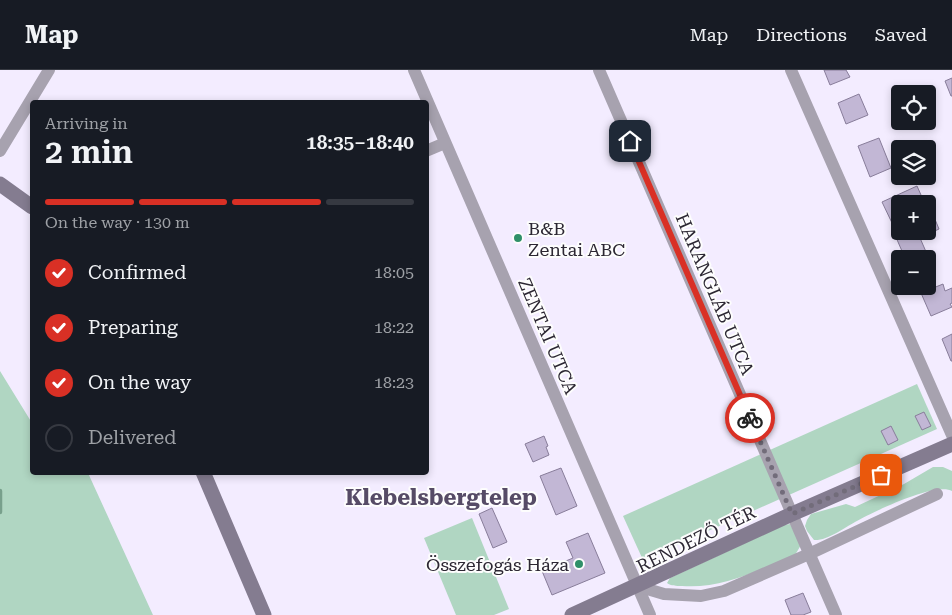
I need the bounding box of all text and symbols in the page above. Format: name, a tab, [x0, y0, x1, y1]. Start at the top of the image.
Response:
text: Map	[25, 21, 79, 49]
text: Map	[690, 24, 728, 45]
text: Directions	[756, 24, 847, 45]
text: Saved	[875, 24, 927, 45]
map controls	[891, 85, 936, 295]
button: locate	[891, 85, 936, 130]
text: Arriving in	[45, 114, 128, 133]
pin	[609, 120, 651, 162]
icon: home	[616, 127, 644, 155]
text: 18:35–18:40	[306, 131, 414, 154]
text: 2 min	[45, 133, 133, 171]
button: layers	[891, 140, 936, 185]
button: +	[891, 195, 936, 240]
street label: HARANGLÁB UTCA	[671, 210, 759, 378]
text: On the way · 130 m	[45, 213, 190, 232]
place label: B&B Zentai ABC	[528, 218, 625, 260]
marker: B&B Zentai ABC	[512, 232, 524, 244]
button: −	[891, 250, 936, 295]
icon: check	[45, 259, 73, 287]
text: Confirmed	[88, 261, 186, 284]
text: 18:05	[374, 263, 414, 282]
street label: ZENTAI UTCA	[514, 275, 582, 398]
icon: check	[45, 314, 73, 342]
text: Preparing	[88, 316, 178, 339]
text: 18:22	[374, 318, 414, 337]
icon: check	[45, 369, 73, 397]
text: On the way	[88, 371, 191, 394]
text: 18:23	[374, 373, 414, 392]
courier	[725, 393, 775, 443]
icon: bike	[736, 404, 764, 432]
text: Delivered	[88, 426, 176, 449]
pin	[860, 454, 902, 496]
icon: bag	[867, 461, 895, 489]
district label: Klebelsbergtelep	[345, 485, 537, 510]
street label: RENDEZŐ TÉR	[633, 501, 759, 577]
place label: Összefogás Háza	[426, 554, 569, 575]
marker: Összefogás Háza	[573, 558, 585, 570]

